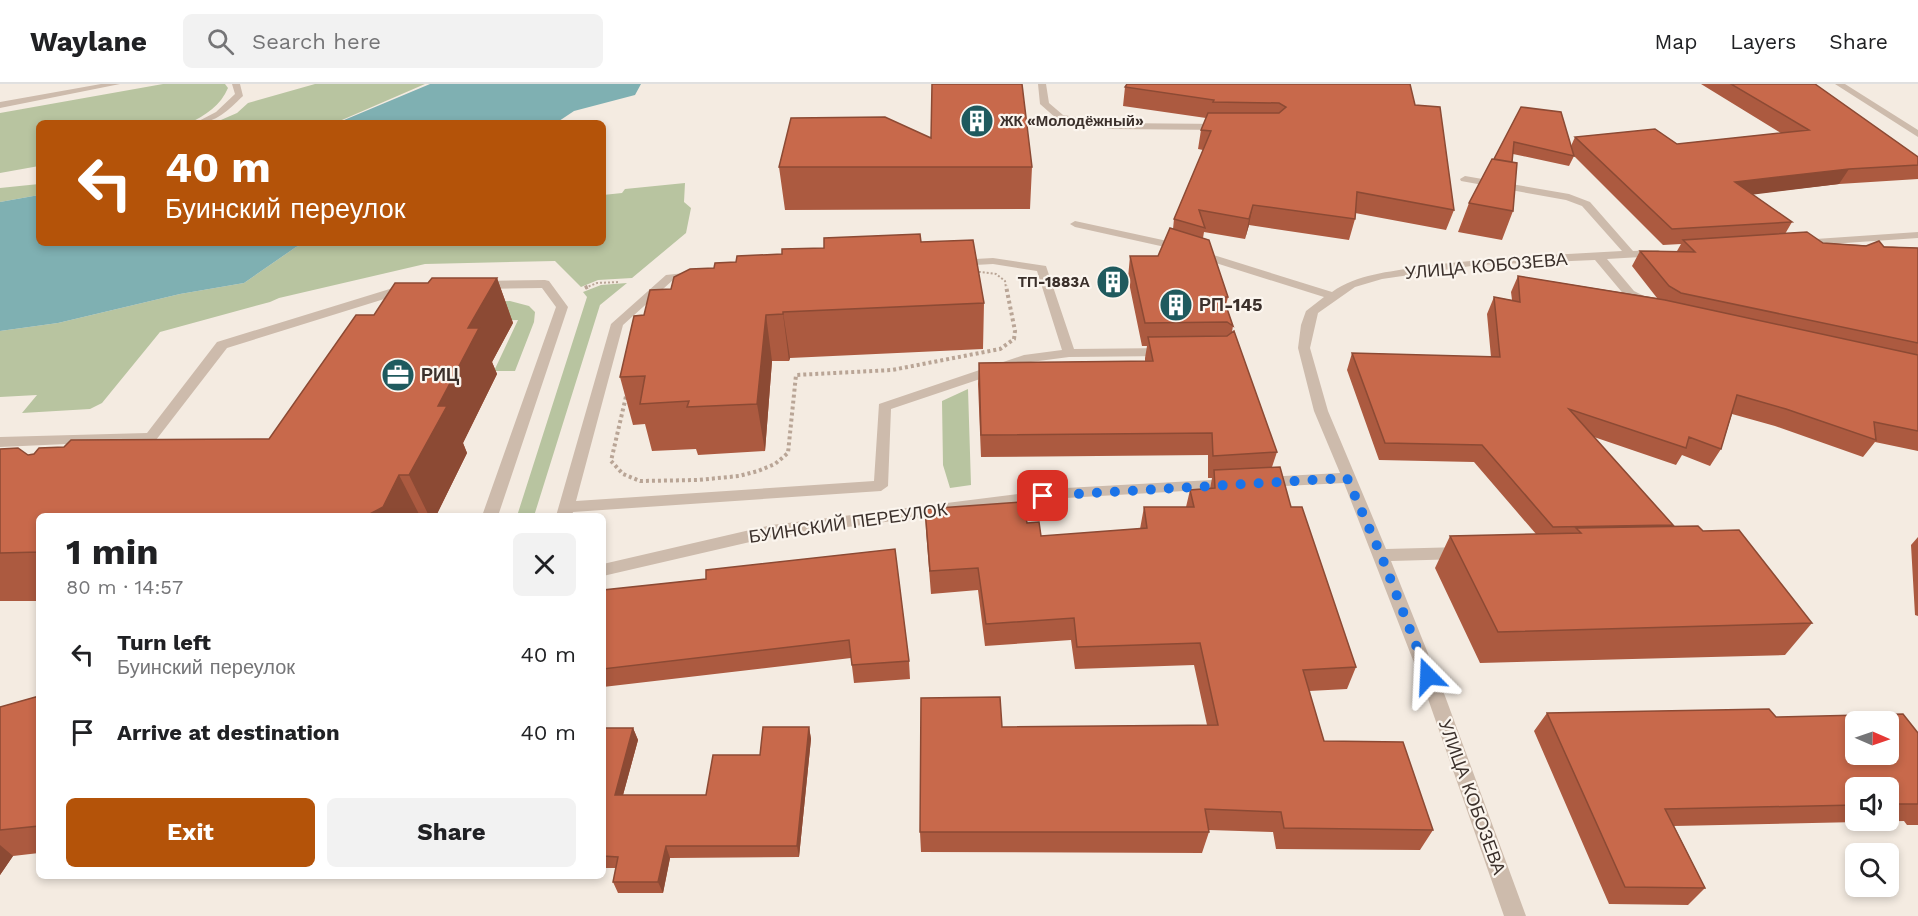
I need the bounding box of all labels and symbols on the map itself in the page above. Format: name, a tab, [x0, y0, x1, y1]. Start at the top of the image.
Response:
building icon: ЖК «Молодёжный»	[959, 103, 995, 139]
place label: ЖК «Молодёжный»	[999, 112, 1144, 130]
street label: УЛИЦА КОБОЗЕВА	[1404, 248, 1568, 283]
building icon: ТП-1883А	[1095, 264, 1131, 300]
place label: ТП-1883А	[1018, 273, 1090, 291]
building icon: РП-145	[1158, 287, 1194, 323]
place label: РП-145	[1199, 294, 1263, 315]
office icon: РИЦ	[380, 357, 416, 393]
place label: РИЦ	[421, 364, 460, 385]
pin	[1017, 470, 1068, 521]
street label: БУИНСКИЙ ПЕРЕУЛОК	[747, 498, 949, 547]
position arrow	[1396, 644, 1460, 708]
north arrow	[1845, 711, 1899, 765]
street label: УЛИЦА КОБОЗЕВА	[1435, 717, 1510, 877]

